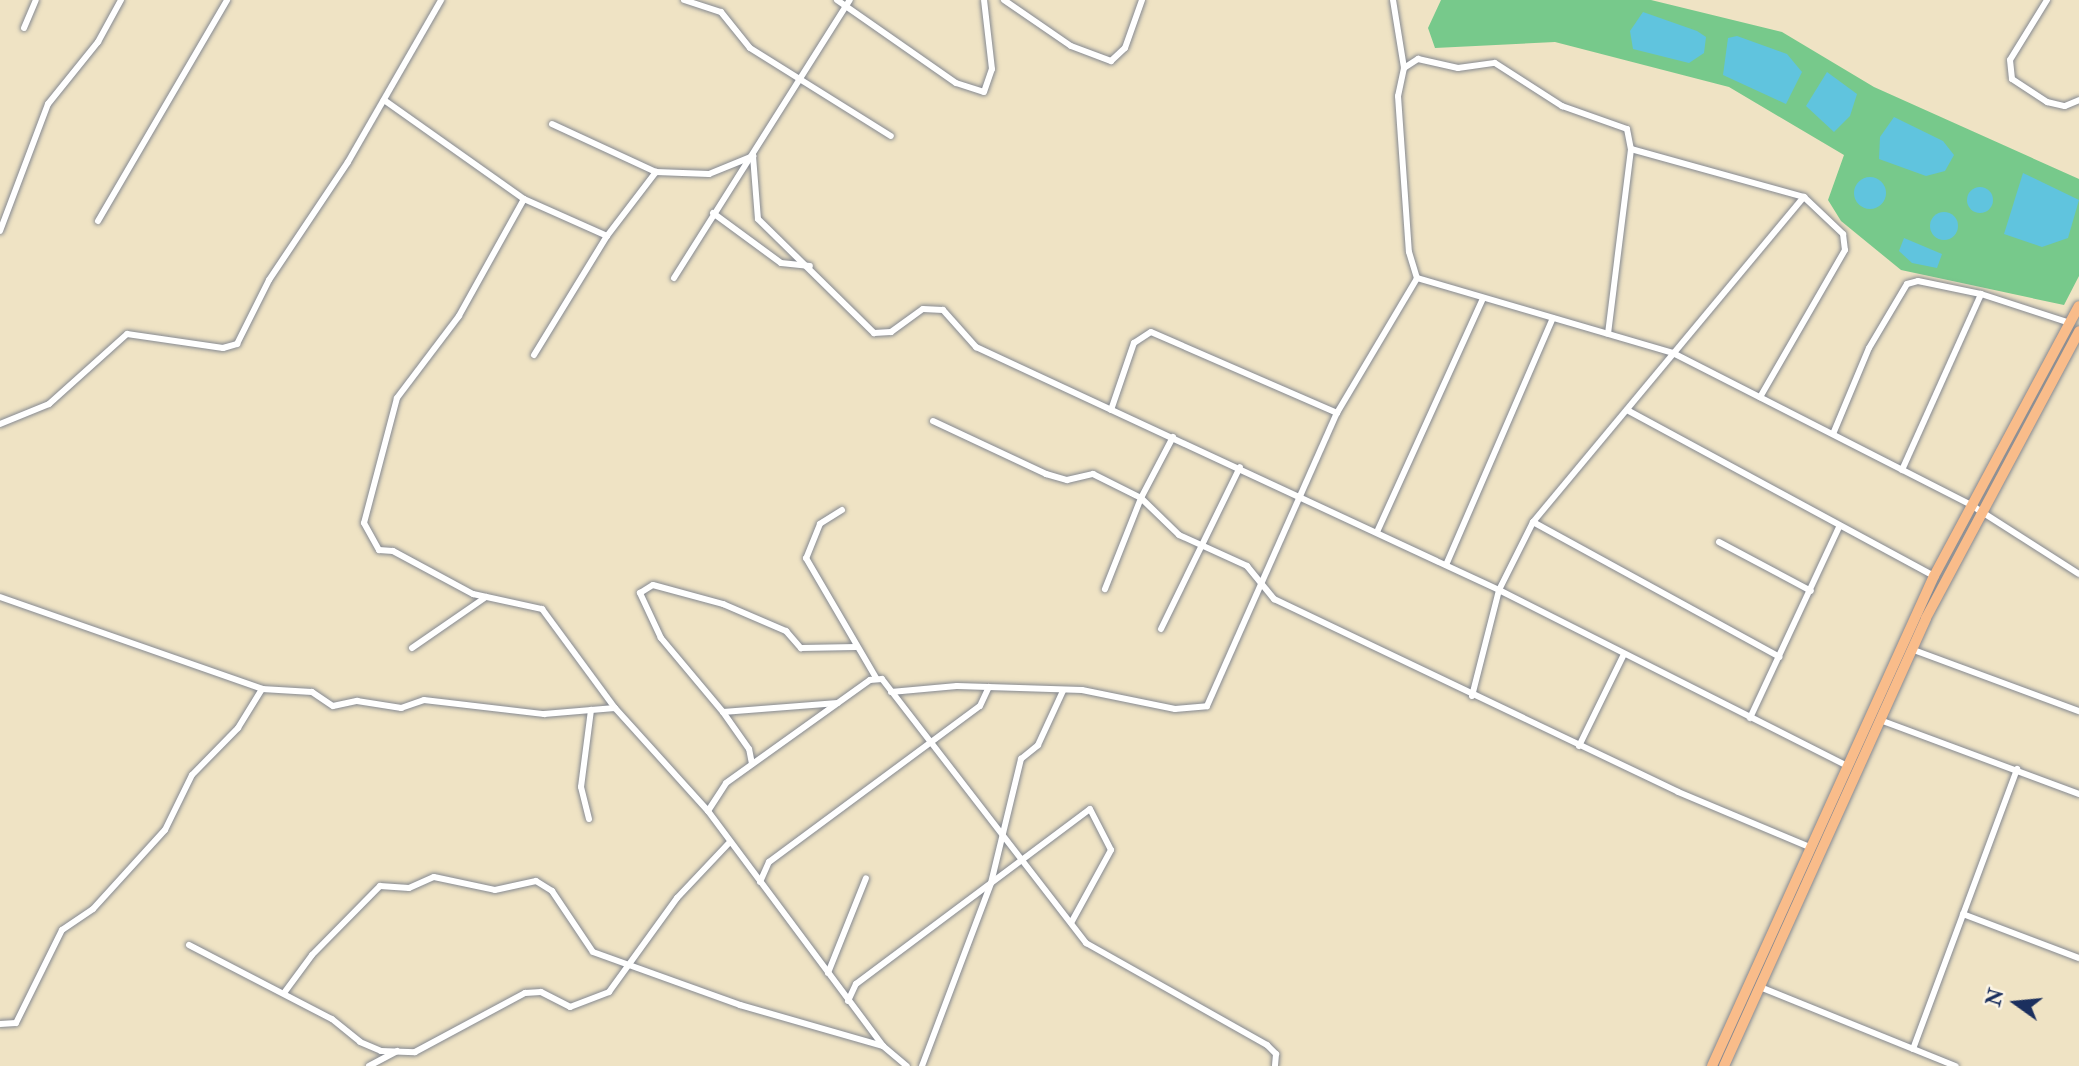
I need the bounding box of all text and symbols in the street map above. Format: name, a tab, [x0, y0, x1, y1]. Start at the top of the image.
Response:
north arrow	[1981, 968, 2051, 1038]
text: N	[1982, 986, 2010, 1009]

